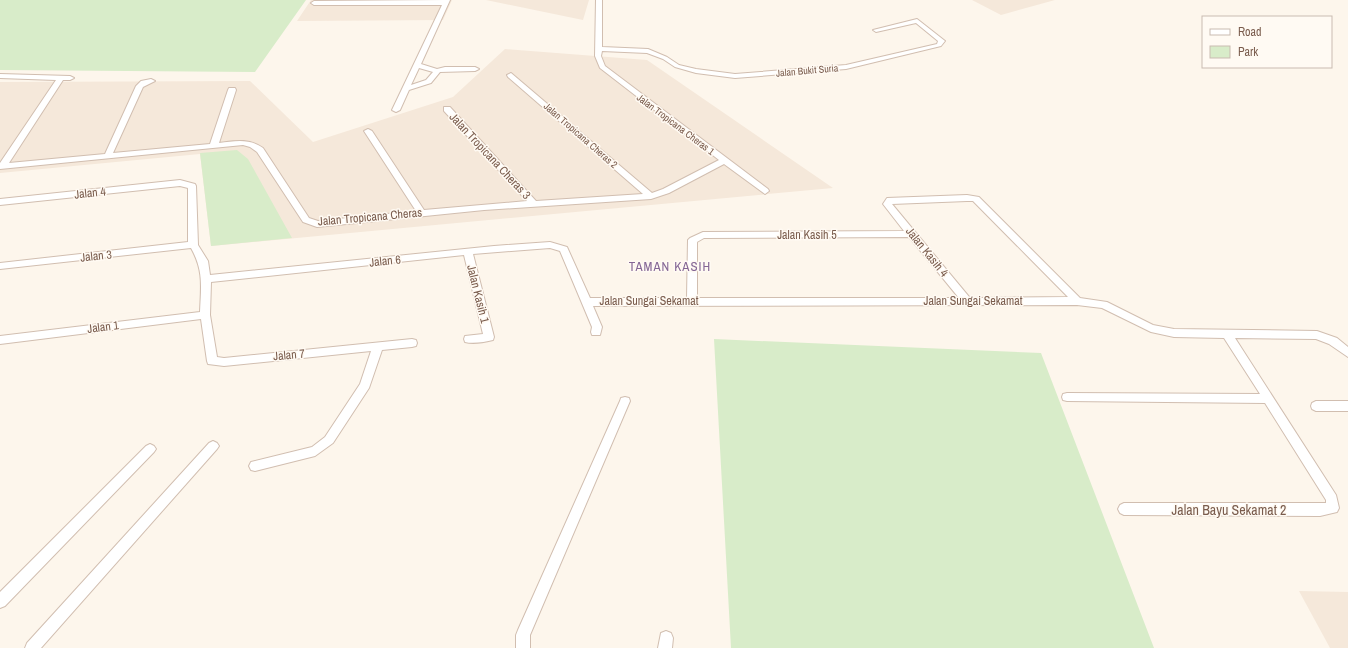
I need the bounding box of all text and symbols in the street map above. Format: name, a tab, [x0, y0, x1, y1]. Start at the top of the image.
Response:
legend	[1202, 16, 1332, 68]
text: Road	[1238, 24, 1262, 40]
text: Park	[1238, 44, 1258, 60]
street label: Jalan Bukit Suria	[775, 61, 839, 80]
street label: Jalan Tropicana Cheras 1	[634, 91, 717, 158]
street label: Jalan Tropicana Cheras 2	[541, 100, 621, 171]
street label: Jalan Tropicana Cheras 3	[446, 109, 534, 203]
street label: Jalan 4	[73, 183, 107, 203]
street label: Jalan Tropicana Cheras	[317, 204, 423, 230]
street label: Jalan Kasih 4	[902, 224, 952, 281]
street label: Jalan Kasih 5	[777, 227, 837, 243]
street label: Jalan 3	[79, 246, 113, 266]
street label: Jalan 6	[368, 251, 402, 271]
district label: TAMAN KASIH	[629, 258, 711, 275]
street label: Jalan Kasih 1	[463, 263, 493, 325]
street label: Jalan Sungai Sekamat	[599, 293, 699, 309]
street label: Jalan Sungai Sekamat	[923, 293, 1023, 309]
street label: Jalan 1	[86, 317, 120, 337]
street label: Jalan 7	[272, 346, 306, 364]
street label: Jalan Bayu Sekamat 2	[1172, 501, 1286, 519]

